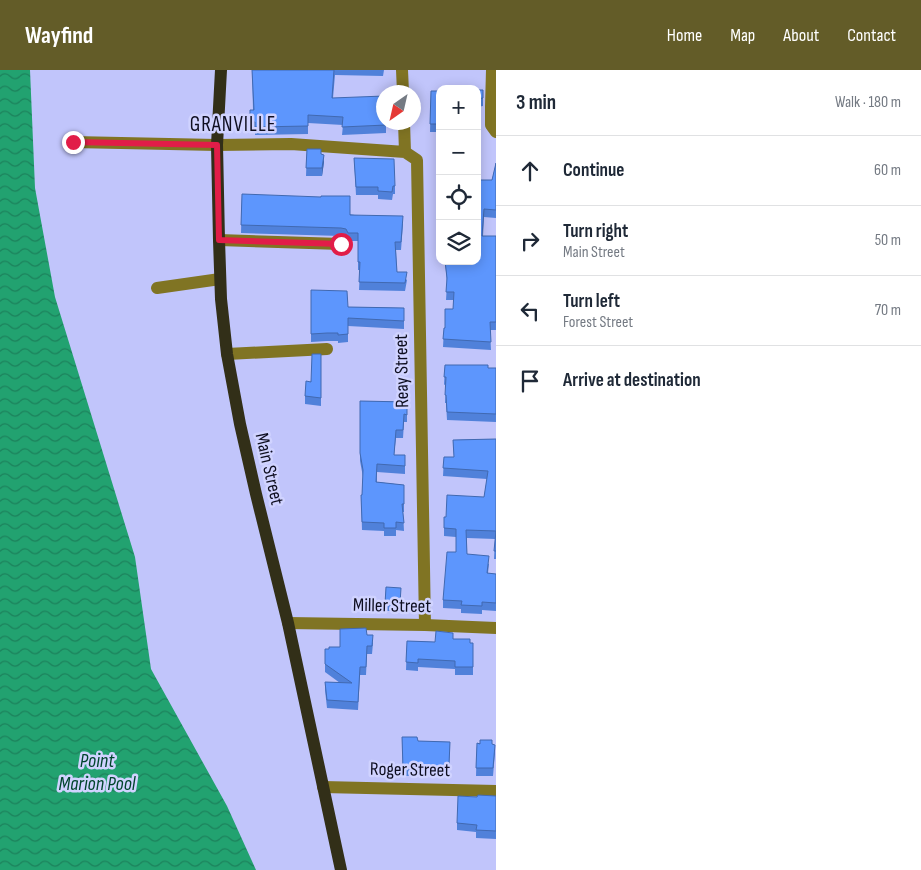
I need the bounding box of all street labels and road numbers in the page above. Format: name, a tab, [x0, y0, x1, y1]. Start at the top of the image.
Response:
street label: Reay Street	[390, 334, 414, 408]
street label: Main Street	[250, 431, 289, 508]
street label: Miller Street	[353, 594, 431, 618]
street label: Roger Street	[370, 758, 450, 782]

